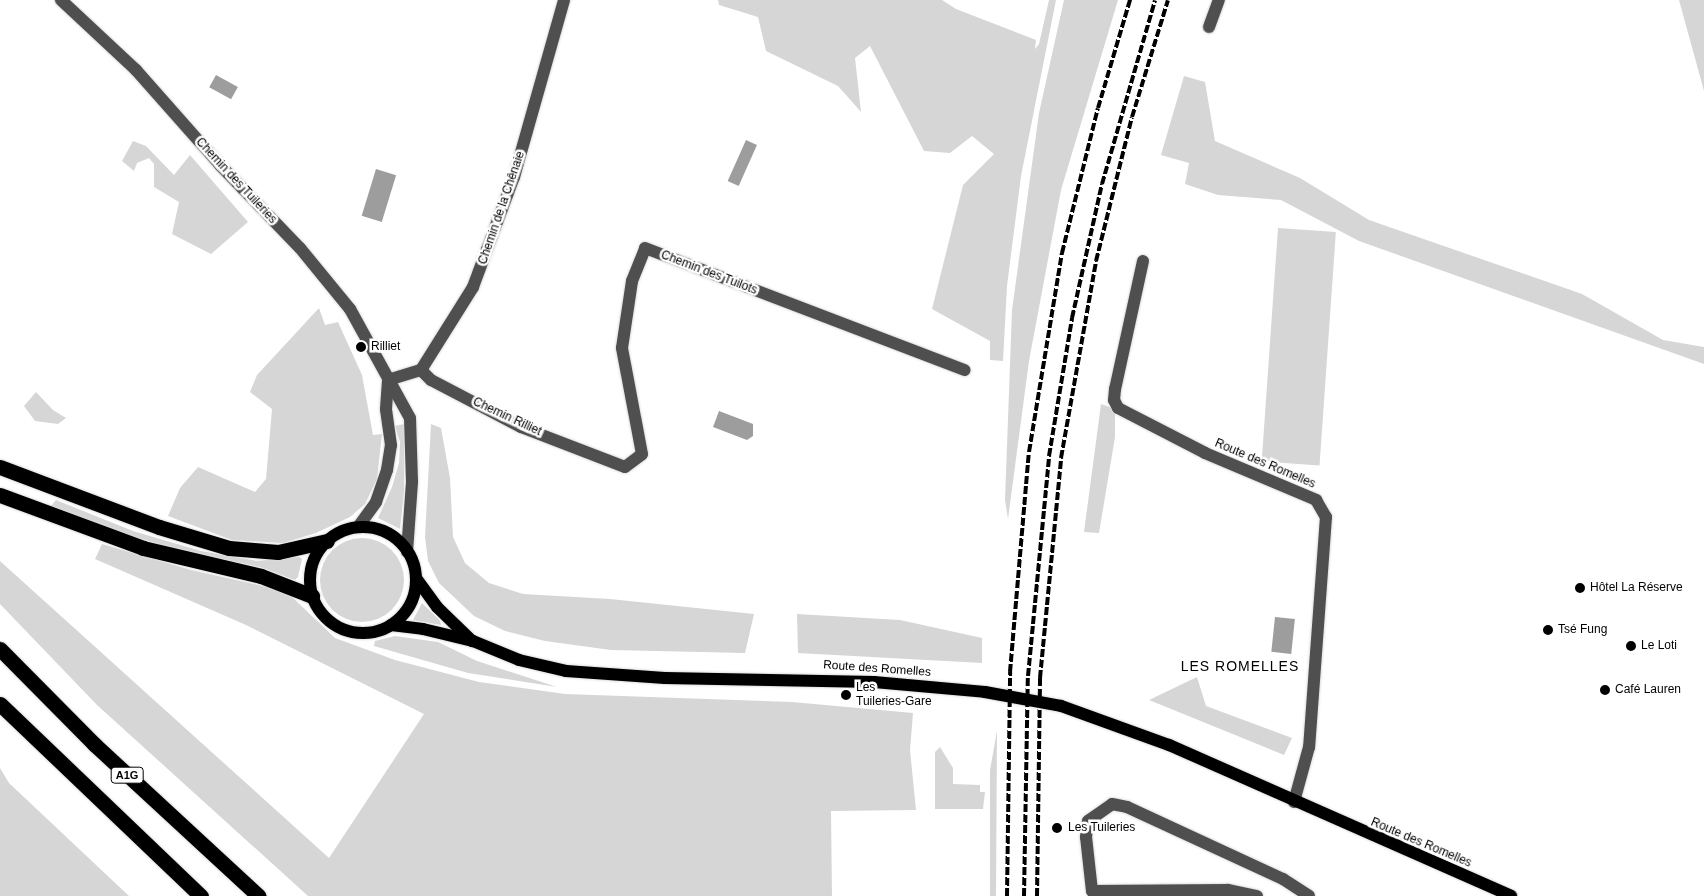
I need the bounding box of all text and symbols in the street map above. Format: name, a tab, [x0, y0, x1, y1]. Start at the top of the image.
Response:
street label: Chemin des Tuileries	[192, 135, 280, 227]
street label: Chemin de la Chênaie	[476, 150, 528, 266]
street label: Chemin des Tuilots	[659, 248, 759, 298]
place label: Rilliet	[371, 340, 400, 354]
marker: Rilliet	[355, 341, 367, 353]
street label: Chemin Rilliet	[470, 395, 544, 439]
street label: Route des Romelles	[1212, 436, 1318, 492]
place label: Hôtel La Réserve	[1590, 581, 1683, 595]
marker: Hôtel La Réserve	[1574, 582, 1586, 594]
place label: Tsé Fung	[1558, 623, 1607, 637]
marker: Tsé Fung	[1542, 624, 1554, 636]
place label: Le Loti	[1641, 639, 1677, 653]
marker: Le Loti	[1625, 640, 1637, 652]
street label: Route des Romelles	[823, 658, 931, 680]
district label: LES ROMELLES	[1179, 658, 1301, 674]
place label: Les Tuileries-Gare	[856, 681, 932, 709]
place label: Café Lauren	[1615, 683, 1681, 697]
marker: Café Lauren	[1599, 684, 1611, 696]
marker: Les Tuileries-Gare	[840, 689, 852, 701]
road number: A1G	[110, 766, 144, 784]
street label: Route des Romelles	[1368, 815, 1474, 871]
marker: Les Tuileries	[1050, 821, 1064, 835]
place label: Les Tuileries	[1068, 821, 1136, 835]

